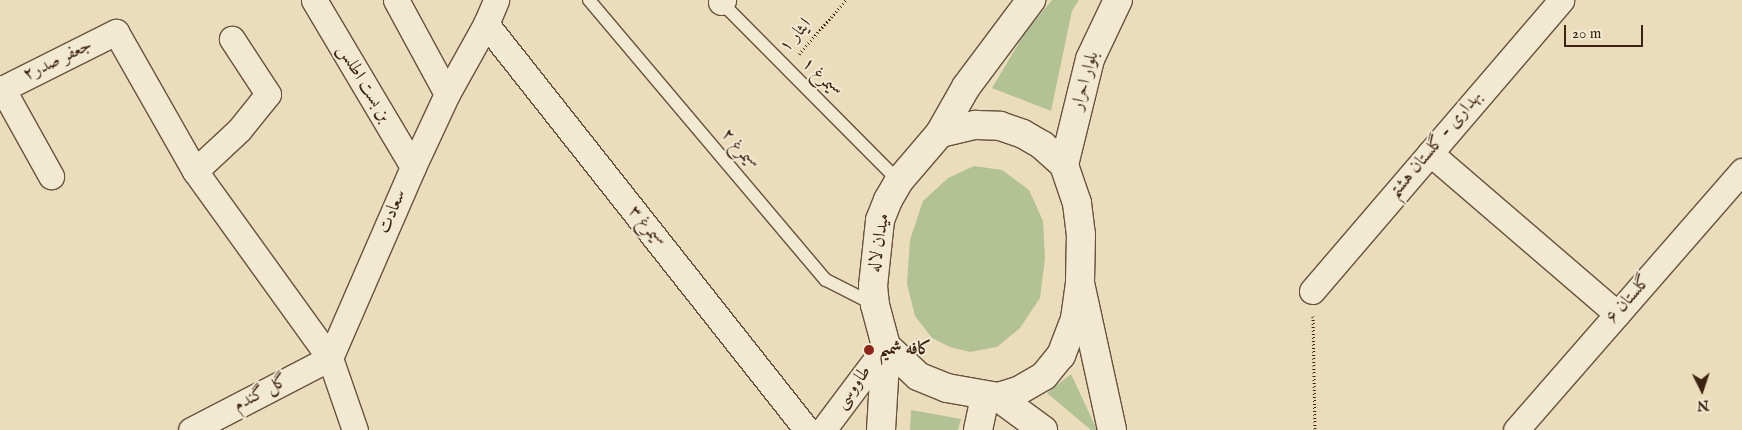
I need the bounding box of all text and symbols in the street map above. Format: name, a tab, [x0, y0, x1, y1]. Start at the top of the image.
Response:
street label: ایثار ۱	[775, 15, 817, 57]
scale bar	[1567, 15, 1646, 47]
text: 20 m	[1572, 24, 1601, 43]
street label: جعفر صدر۲	[20, 35, 96, 87]
street label: بن بست اطلس	[331, 41, 395, 127]
street label: بلوار احرار	[1067, 49, 1105, 113]
street label: سیمرغ ۱	[797, 54, 845, 102]
street label: بهداری - گلستان هشتم	[1384, 87, 1488, 203]
street label: سیمرغ ۲	[715, 125, 763, 175]
street label: سعادت	[374, 187, 412, 237]
street label: سیمرغ ۳	[623, 202, 669, 252]
street label: میدان لاله	[865, 212, 895, 274]
street label: گلستان ۶	[1602, 271, 1656, 329]
place label: کافه شمیم	[879, 339, 932, 361]
marker: کافه شمیم	[863, 344, 875, 356]
street label: طاووسی	[831, 362, 877, 414]
north arrow	[1677, 365, 1727, 415]
street label: گل گندم	[230, 371, 292, 417]
text: N	[1696, 396, 1710, 414]

